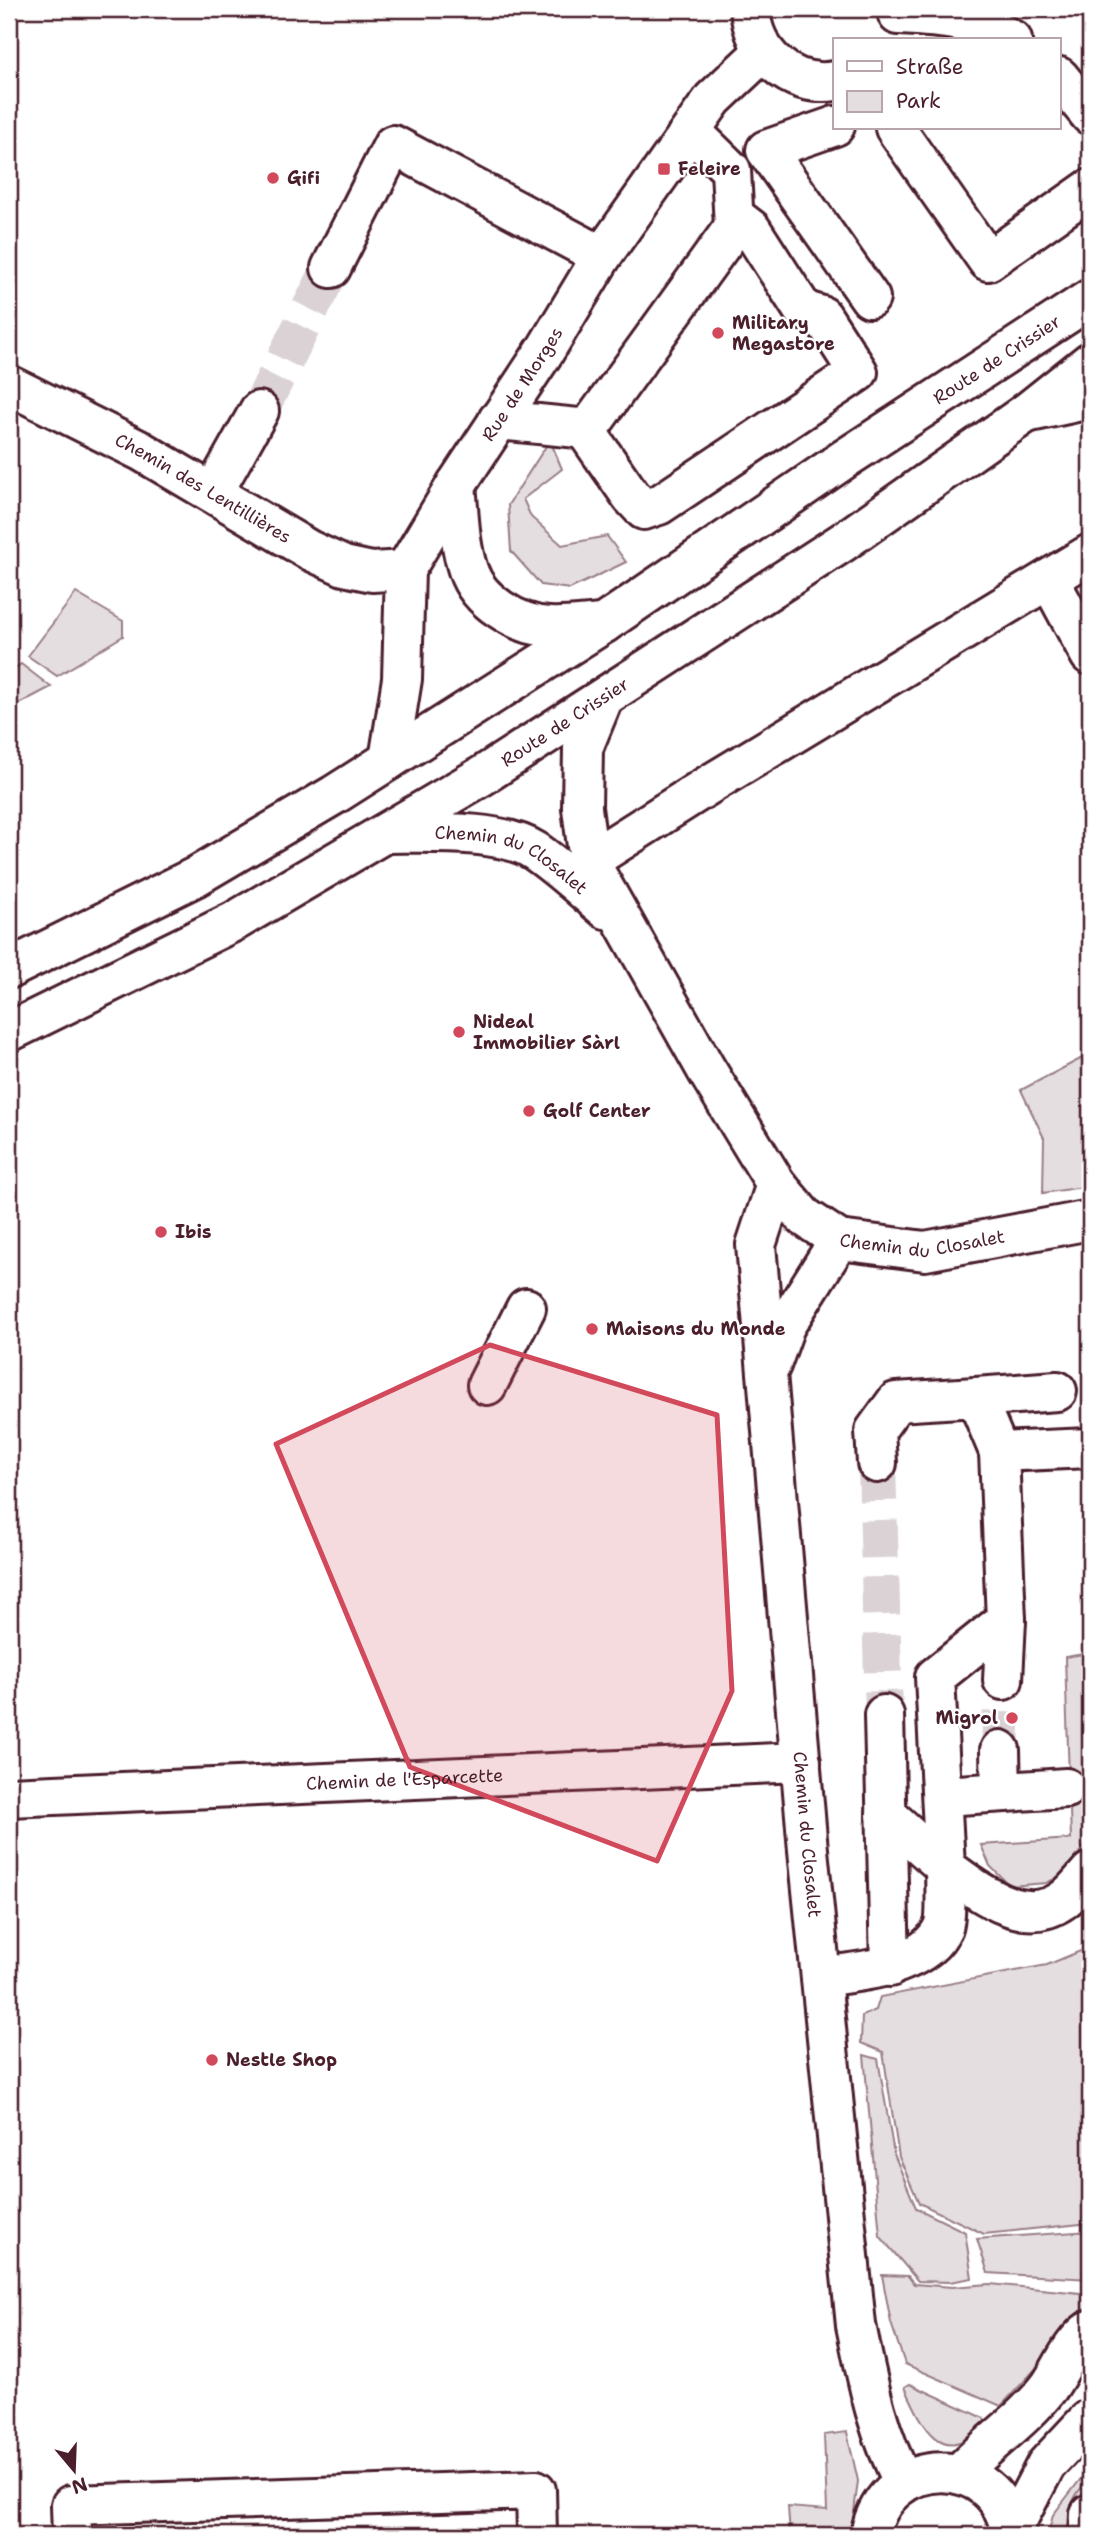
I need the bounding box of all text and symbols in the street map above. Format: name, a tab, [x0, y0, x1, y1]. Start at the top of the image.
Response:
legend	[833, 38, 1060, 130]
text: Straße	[896, 53, 964, 81]
text: Park	[896, 87, 941, 115]
place label: Feleire	[678, 157, 741, 181]
marker: Feleire	[656, 161, 672, 177]
place label: Gifi	[287, 166, 320, 190]
marker: Gifi	[265, 170, 281, 186]
street label: Route de Crissier	[928, 309, 1065, 410]
place label: Military Megastore	[732, 311, 835, 356]
street label: Rue de Morges	[476, 323, 568, 446]
marker: Military Megastore	[710, 325, 726, 341]
street label: Chemin des Lentillières	[111, 428, 296, 549]
street label: Route de Crissier	[496, 672, 633, 772]
street label: Chemin du Closalet	[434, 821, 593, 900]
place label: Nideal Immobilier Sàrl	[473, 1010, 620, 1055]
marker: Nideal Immobilier Sàrl	[451, 1024, 467, 1040]
place label: Golf Center	[543, 1099, 651, 1123]
marker: Golf Center	[521, 1103, 537, 1119]
place label: Ibis	[175, 1220, 211, 1244]
marker: Ibis	[153, 1224, 169, 1240]
street label: Chemin du Closalet	[838, 1224, 1007, 1264]
place label: Maisons du Monde	[606, 1317, 786, 1341]
marker: Maisons du Monde	[584, 1321, 600, 1337]
place label: Migrol	[935, 1706, 998, 1730]
marker: Migrol	[1004, 1710, 1020, 1726]
street label: Chemin du Closalet	[788, 1751, 827, 1919]
street label: Chemin de l'Esparcette	[305, 1763, 504, 1796]
place label: Nestle Shop	[226, 2048, 337, 2072]
marker: Nestle Shop	[204, 2052, 220, 2068]
north arrow	[38, 2436, 108, 2506]
text: N	[68, 2471, 91, 2500]

